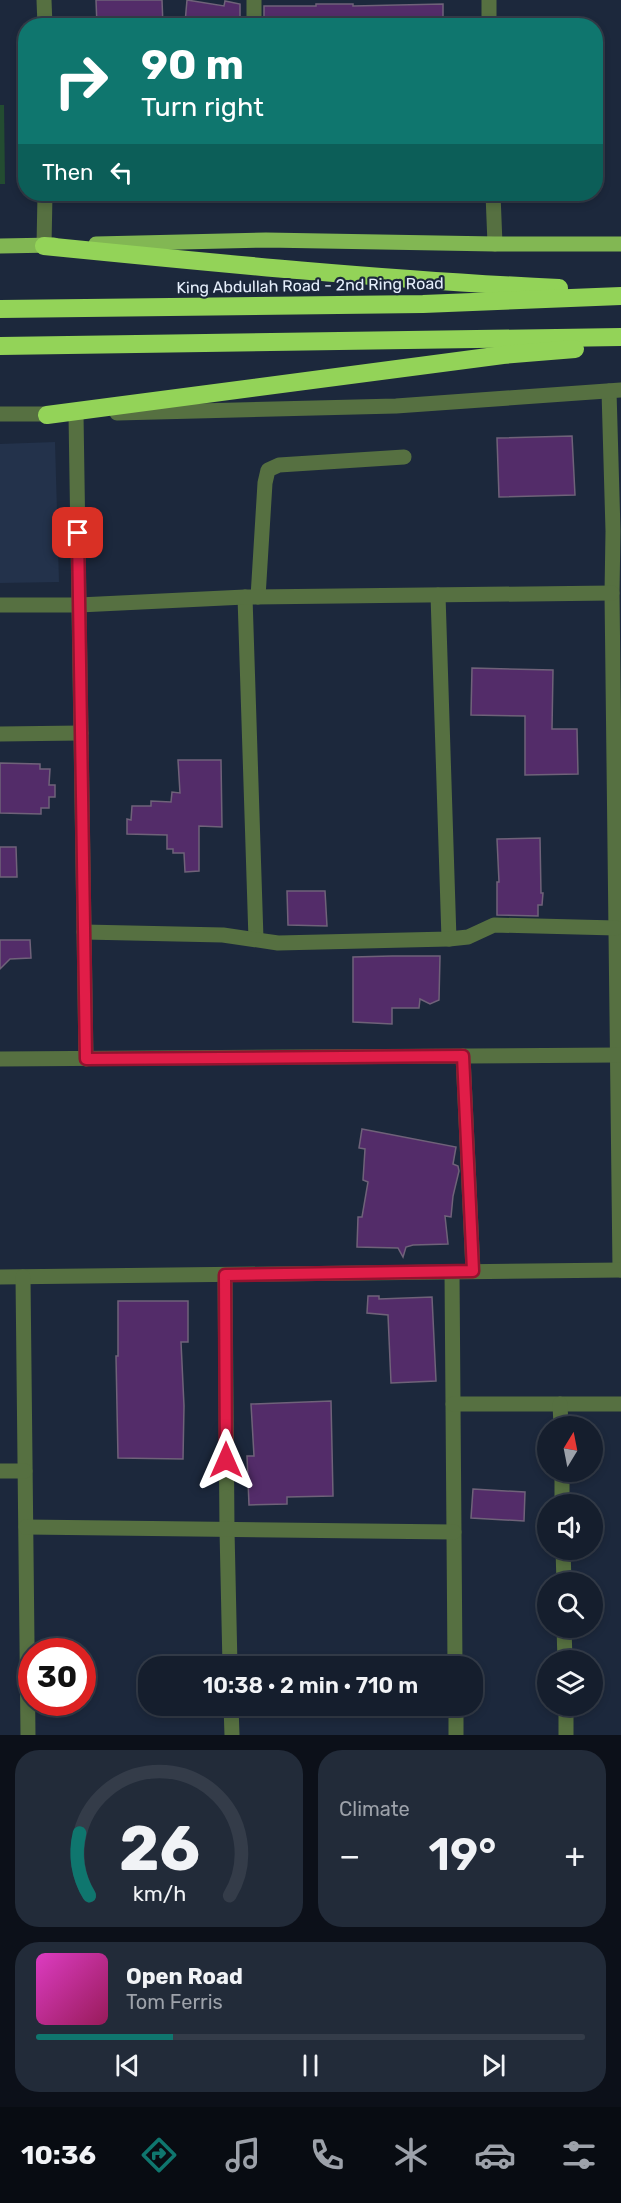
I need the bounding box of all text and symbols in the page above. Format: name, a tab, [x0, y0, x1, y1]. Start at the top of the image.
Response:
text: 90 m	[141, 40, 244, 90]
icon: right	[42, 42, 120, 120]
text: Turn right	[141, 91, 264, 123]
icon: left	[105, 156, 138, 189]
text: Then	[42, 159, 93, 186]
street label: King Abdullah Road - 2nd Ring Road	[176, 274, 444, 297]
pin	[52, 507, 103, 558]
icon: arrive	[61, 516, 94, 549]
north arrow	[537, 1416, 603, 1482]
map controls	[537, 1416, 603, 1716]
position arrow	[194, 1428, 258, 1492]
button: sound	[537, 1494, 603, 1560]
button: search	[537, 1572, 603, 1638]
speed limit sign: 30	[18, 1638, 96, 1716]
button: layers	[537, 1650, 603, 1716]
text: 10:38 · 2 min · 710 m	[203, 1672, 418, 1699]
text: Climate	[339, 1797, 410, 1821]
text: 26	[118, 1812, 200, 1886]
text: 19°	[428, 1828, 496, 1881]
text: −	[339, 1836, 360, 1875]
text: +	[564, 1836, 585, 1875]
text: km/h	[132, 1881, 186, 1906]
text: Open Road	[126, 1963, 243, 1990]
text: Tom Ferris	[126, 1990, 223, 2014]
icon: previous	[111, 2049, 144, 2082]
icon: pause	[294, 2049, 327, 2082]
icon: next	[477, 2049, 510, 2082]
icon: directions	[138, 2134, 180, 2176]
icon: music	[222, 2134, 264, 2176]
icon: phone	[306, 2134, 348, 2176]
icon: climate	[390, 2134, 432, 2176]
icon: car	[474, 2134, 516, 2176]
icon: filters	[558, 2134, 600, 2176]
text: 10:36	[21, 2139, 96, 2171]

